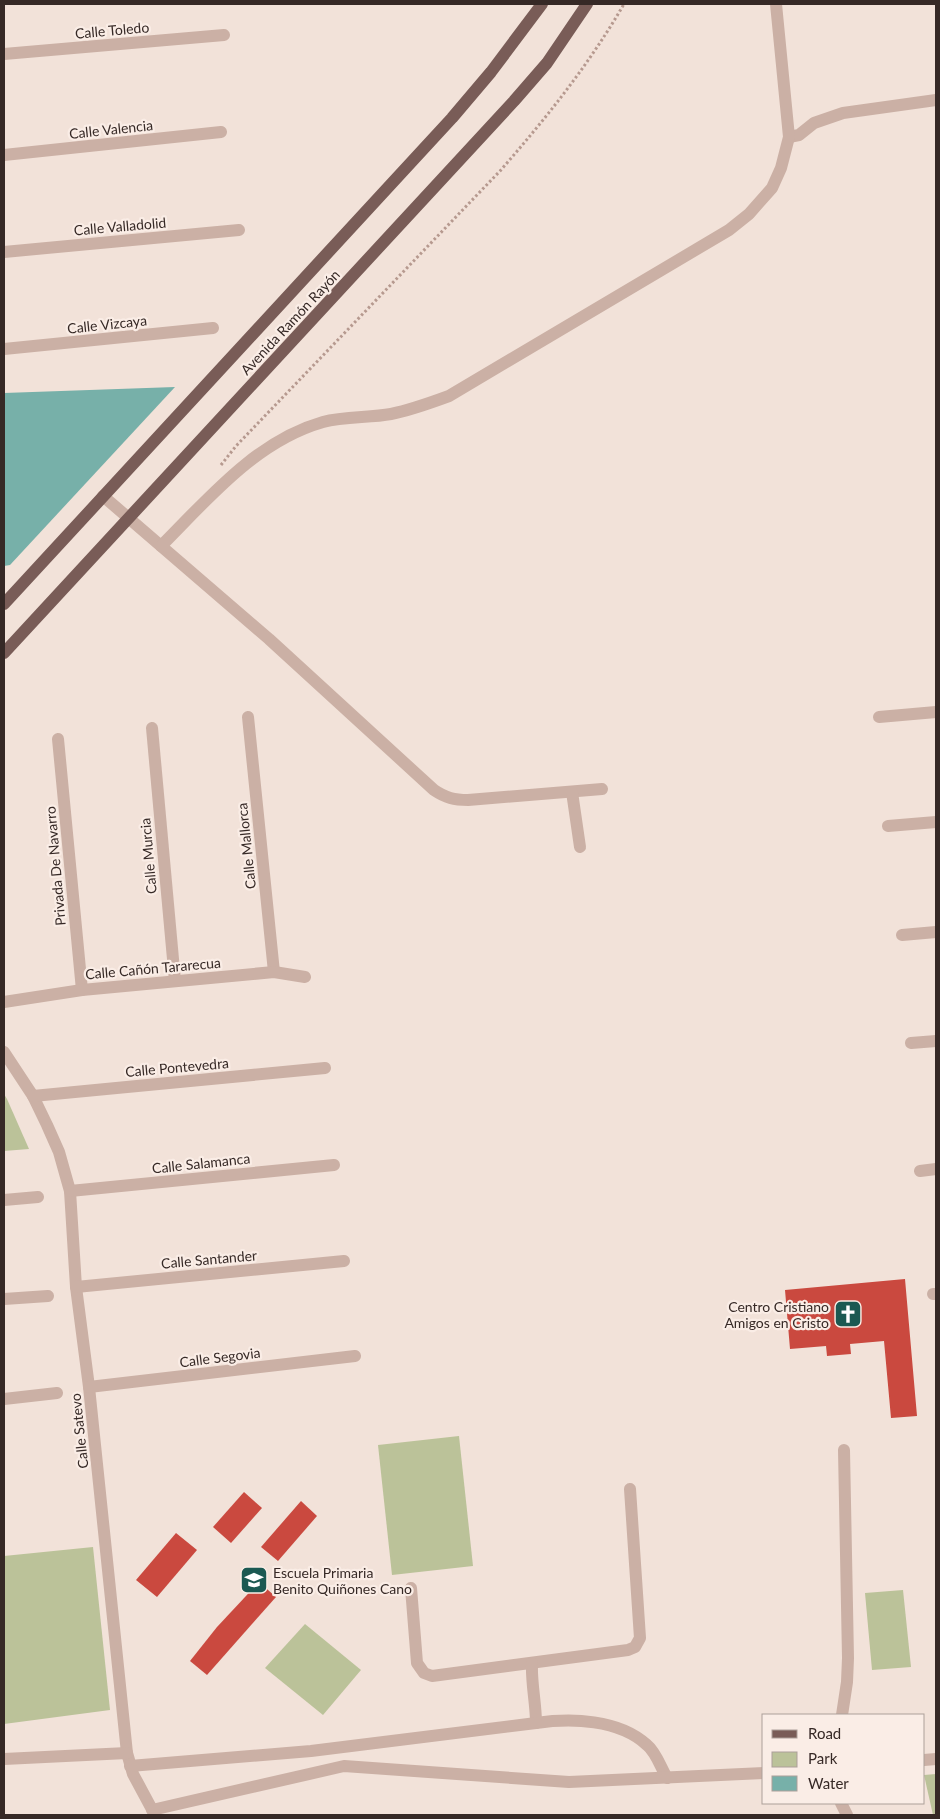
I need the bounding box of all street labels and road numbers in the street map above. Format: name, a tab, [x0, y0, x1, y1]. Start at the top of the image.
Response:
street label: Calle Toledo	[74, 18, 150, 42]
street label: Calle Valencia	[68, 116, 154, 142]
street label: Calle Valladolid	[73, 213, 167, 239]
street label: Avenida Ramón Rayón	[237, 266, 343, 378]
street label: Calle Vizcaya	[66, 311, 148, 337]
street label: Calle Mallorca	[233, 802, 259, 890]
street label: Privada De Navarro	[41, 806, 69, 926]
street label: Calle Murcia	[136, 817, 160, 895]
street label: Calle Cañón Tararecua	[84, 954, 222, 982]
street label: Calle Pontevedra	[124, 1054, 230, 1080]
street label: Calle Salamanca	[151, 1149, 251, 1177]
street label: Calle Santander	[160, 1246, 258, 1272]
street label: Calle Segovia	[179, 1344, 261, 1370]
street label: Calle Satevo	[67, 1393, 91, 1469]

